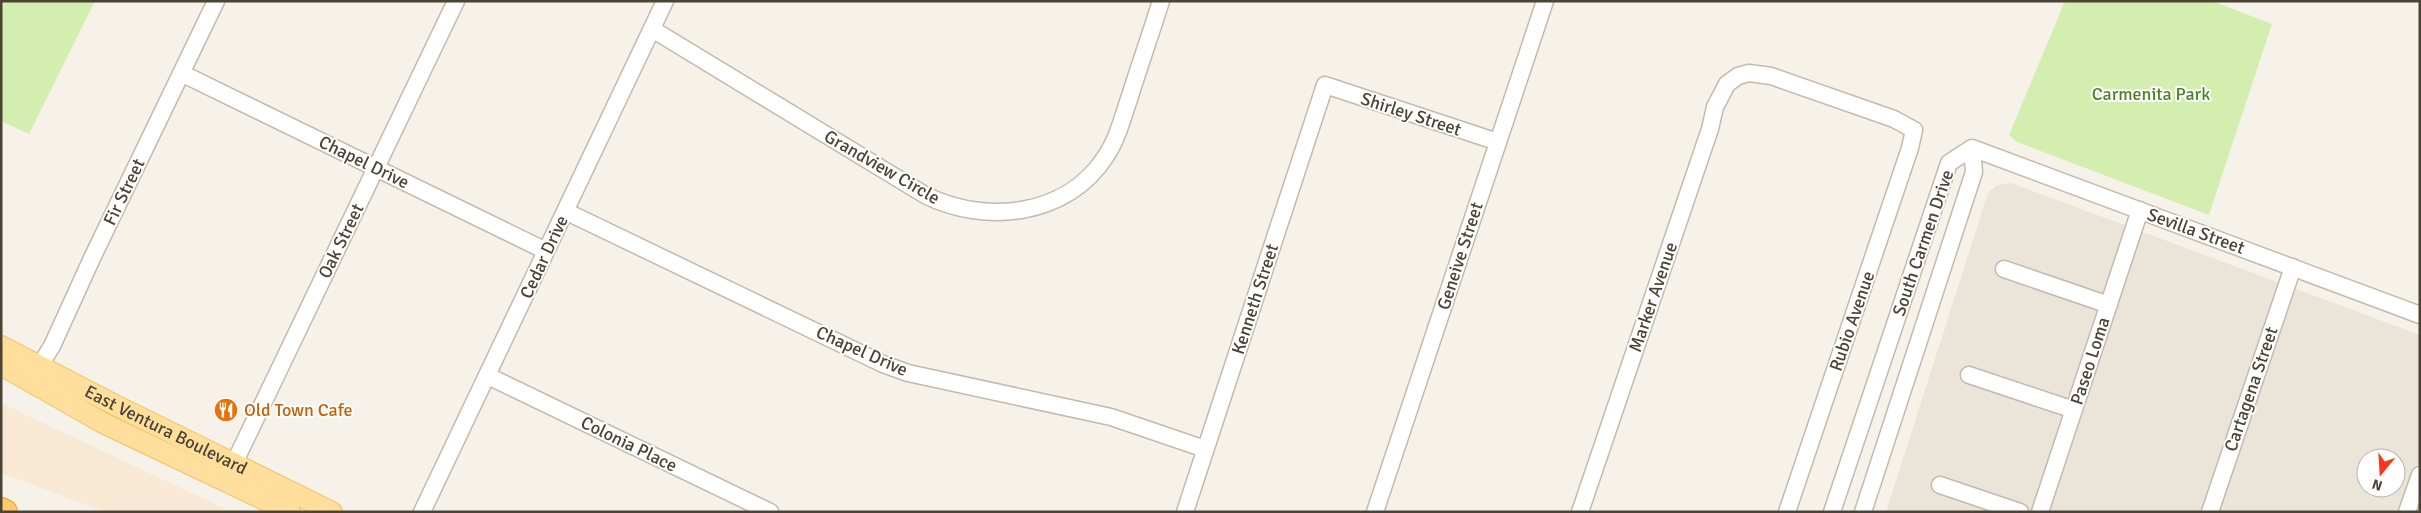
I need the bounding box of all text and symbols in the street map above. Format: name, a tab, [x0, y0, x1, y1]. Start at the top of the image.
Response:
park label: Carmenita Park	[2092, 83, 2210, 105]
street label: Shirley Street	[1358, 87, 1464, 141]
street label: Grandview Circle	[820, 125, 944, 209]
street label: Chapel Drive	[315, 131, 413, 193]
street label: Fir Street	[98, 155, 150, 229]
street label: South Carmen Drive	[1888, 167, 1958, 319]
street label: Geneive Street	[1432, 199, 1488, 313]
street label: Oak Street	[313, 200, 369, 282]
street label: Sevilla Street	[2144, 203, 2248, 259]
street label: Cedar Drive	[515, 212, 573, 302]
street label: Marker Avenue	[1624, 239, 1682, 355]
street label: Kenneth Street	[1227, 241, 1283, 357]
street label: Rubio Avenue	[1825, 268, 1879, 374]
street label: Paseo Loma	[2065, 314, 2115, 408]
street label: Chapel Drive	[813, 321, 911, 381]
street label: Cartagena Street	[2219, 324, 2283, 454]
street label: East Ventura Boulevard	[81, 380, 251, 479]
restaurant icon: Old Town Cafe	[213, 397, 239, 423]
place label: Old Town Cafe	[244, 399, 353, 421]
street label: Colonia Place	[577, 411, 681, 477]
north arrow	[2356, 448, 2406, 498]
text: N	[2370, 475, 2384, 494]

